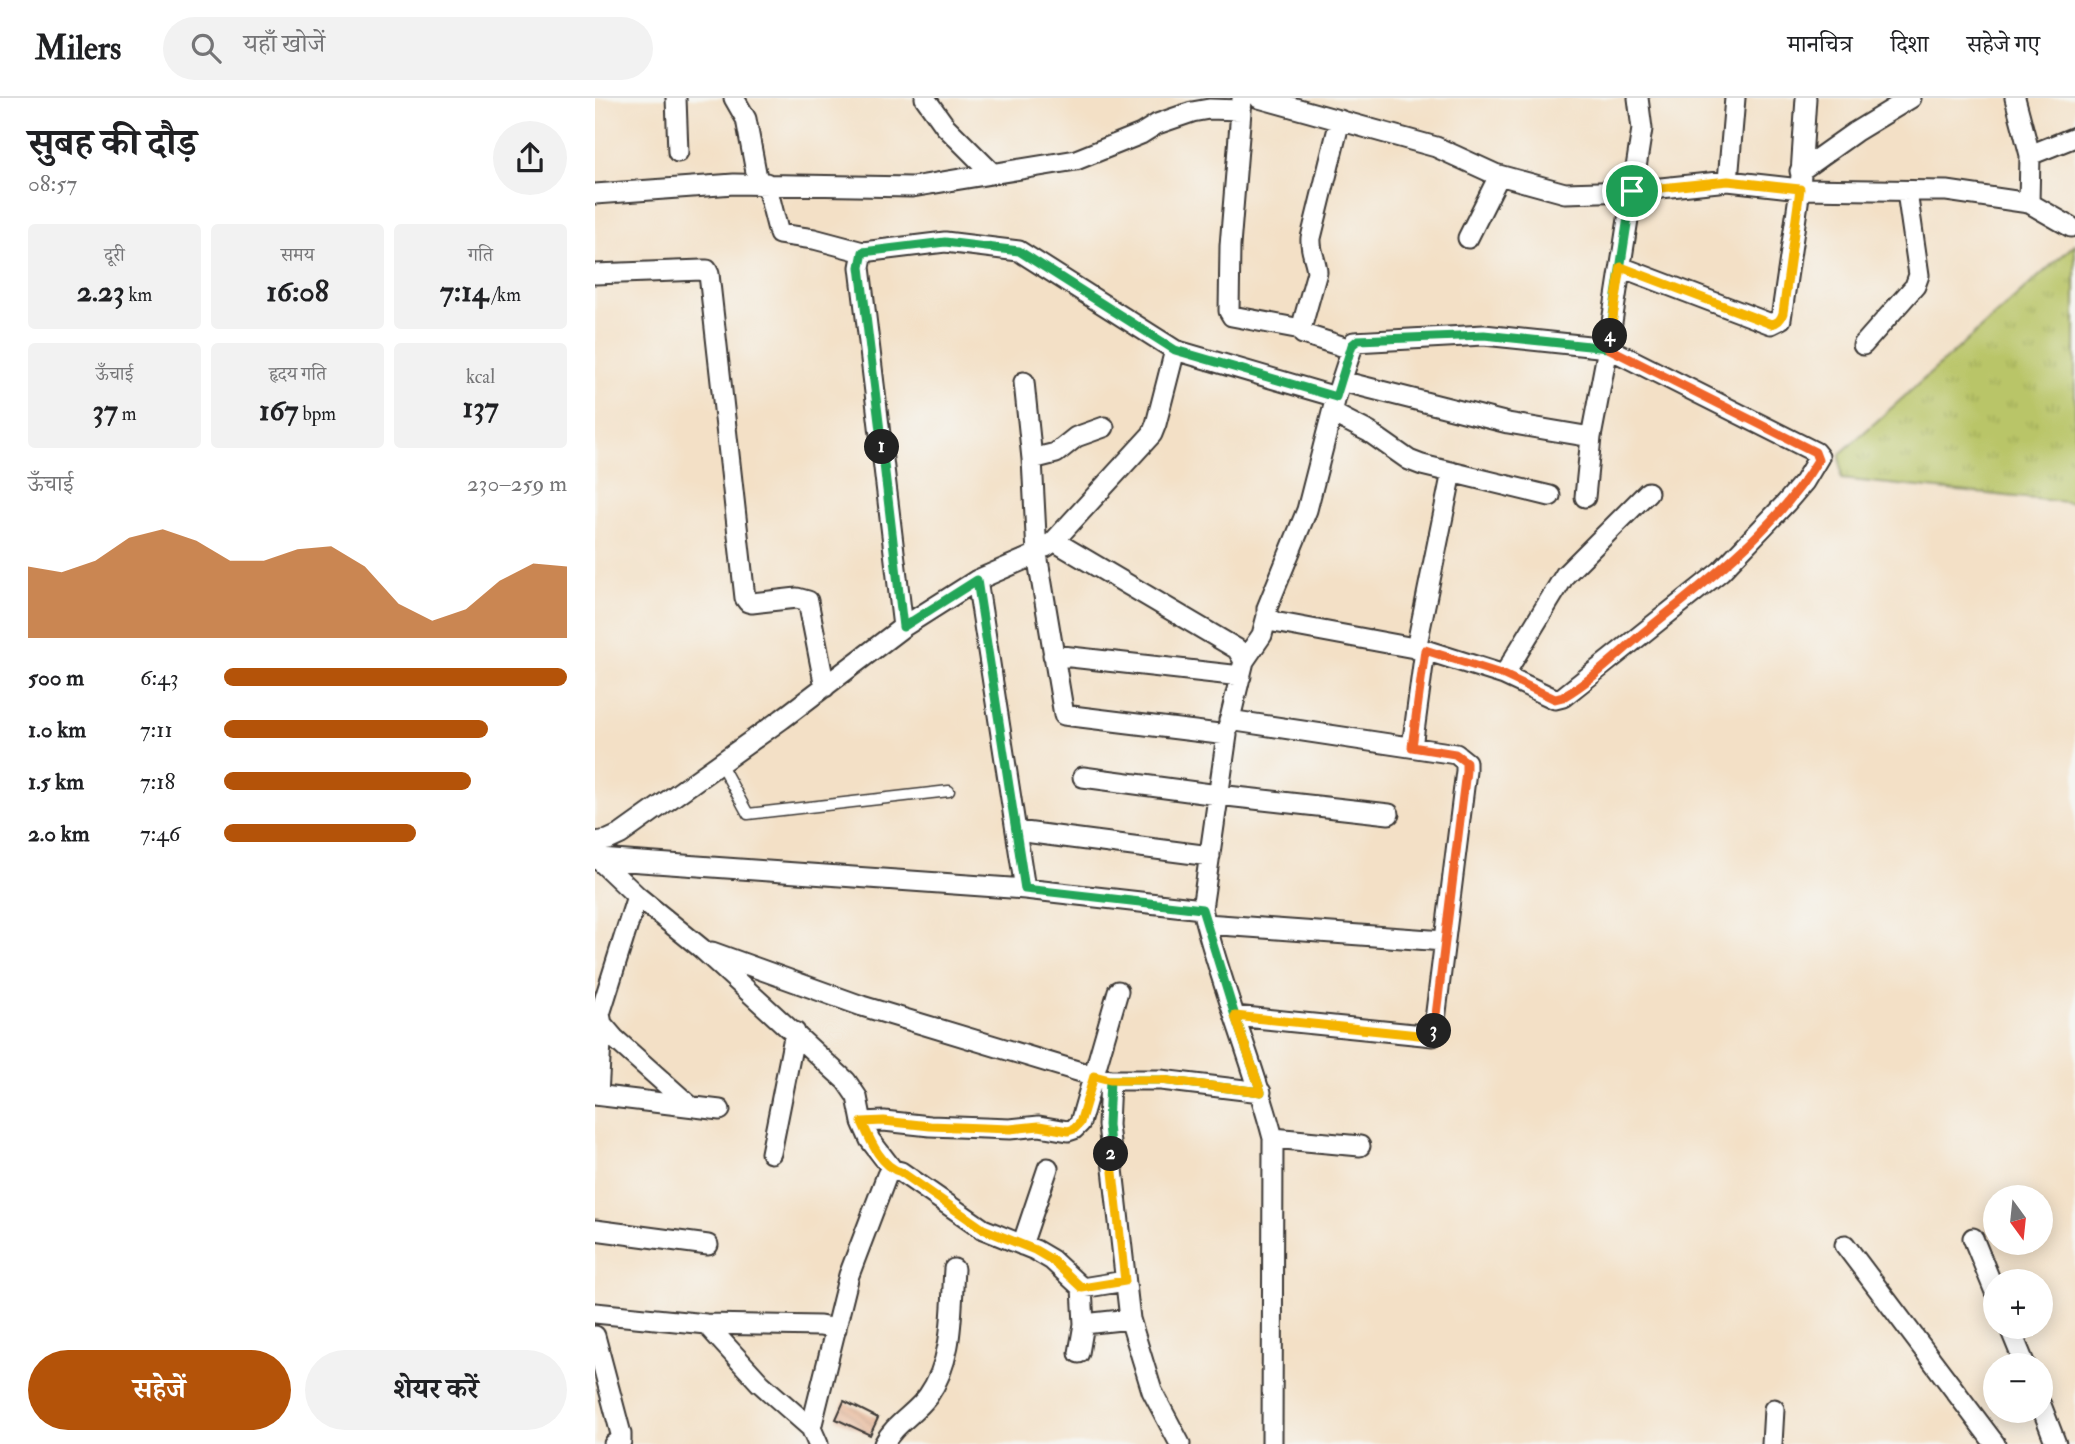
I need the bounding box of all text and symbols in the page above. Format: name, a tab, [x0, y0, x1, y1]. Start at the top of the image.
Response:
search box	[163, 17, 653, 80]
text: Milers	[35, 28, 121, 69]
text: यहाँ खोजें	[243, 28, 325, 60]
icon: search	[187, 29, 225, 67]
text: मानचित्र	[1787, 29, 1853, 60]
text: दिशा	[1891, 29, 1929, 60]
text: सहेजे गए	[1967, 29, 2040, 60]
text: सुबह की दौड़	[28, 119, 197, 167]
button: share	[493, 121, 567, 195]
pin	[1602, 161, 1662, 221]
text: 08:57	[28, 169, 77, 198]
icon: arrive	[1613, 172, 1651, 210]
text: दूरी	[104, 243, 125, 267]
text: समय	[281, 243, 314, 267]
text: गति	[468, 243, 493, 267]
text: 2.23	[77, 273, 124, 310]
text: 16:08	[266, 273, 329, 310]
text: 7:14	[440, 273, 488, 310]
text: km	[124, 283, 152, 307]
text: /km	[488, 283, 521, 307]
pin: 4	[1593, 318, 1627, 354]
text: 4	[1604, 323, 1615, 347]
text: ऊँचाई	[96, 362, 133, 386]
text: हृदय गति	[269, 362, 326, 386]
text: kcal	[466, 365, 495, 389]
text: 137	[463, 389, 499, 426]
text: 37	[92, 392, 118, 429]
text: 167	[259, 392, 298, 429]
text: m	[118, 402, 137, 426]
text: bpm	[298, 402, 336, 426]
pin: 1	[865, 430, 899, 464]
text: 1	[878, 434, 885, 458]
text: ऊँचाई	[28, 469, 73, 498]
text: 230–259 m	[467, 469, 567, 498]
text: 500 m	[28, 663, 84, 692]
text: 6:43	[140, 663, 179, 692]
text: 1.0 km	[28, 715, 86, 744]
text: 7:11	[140, 715, 173, 744]
text: 1.5 km	[28, 767, 84, 796]
text: 7:18	[140, 767, 175, 796]
text: 2.0 km	[28, 819, 90, 848]
text: 7:46	[140, 819, 180, 848]
pin: 3	[1417, 1014, 1451, 1048]
text: 3	[1430, 1018, 1437, 1042]
pin: 2	[1093, 1136, 1129, 1172]
text: 2	[1106, 1141, 1115, 1165]
north arrow	[1983, 1185, 2053, 1255]
map controls	[1983, 1185, 2053, 1423]
button: +	[1983, 1269, 2053, 1339]
button: सहेजें	[28, 1350, 291, 1430]
button: शेयर करें	[305, 1350, 567, 1430]
button: −	[1983, 1353, 2053, 1423]

